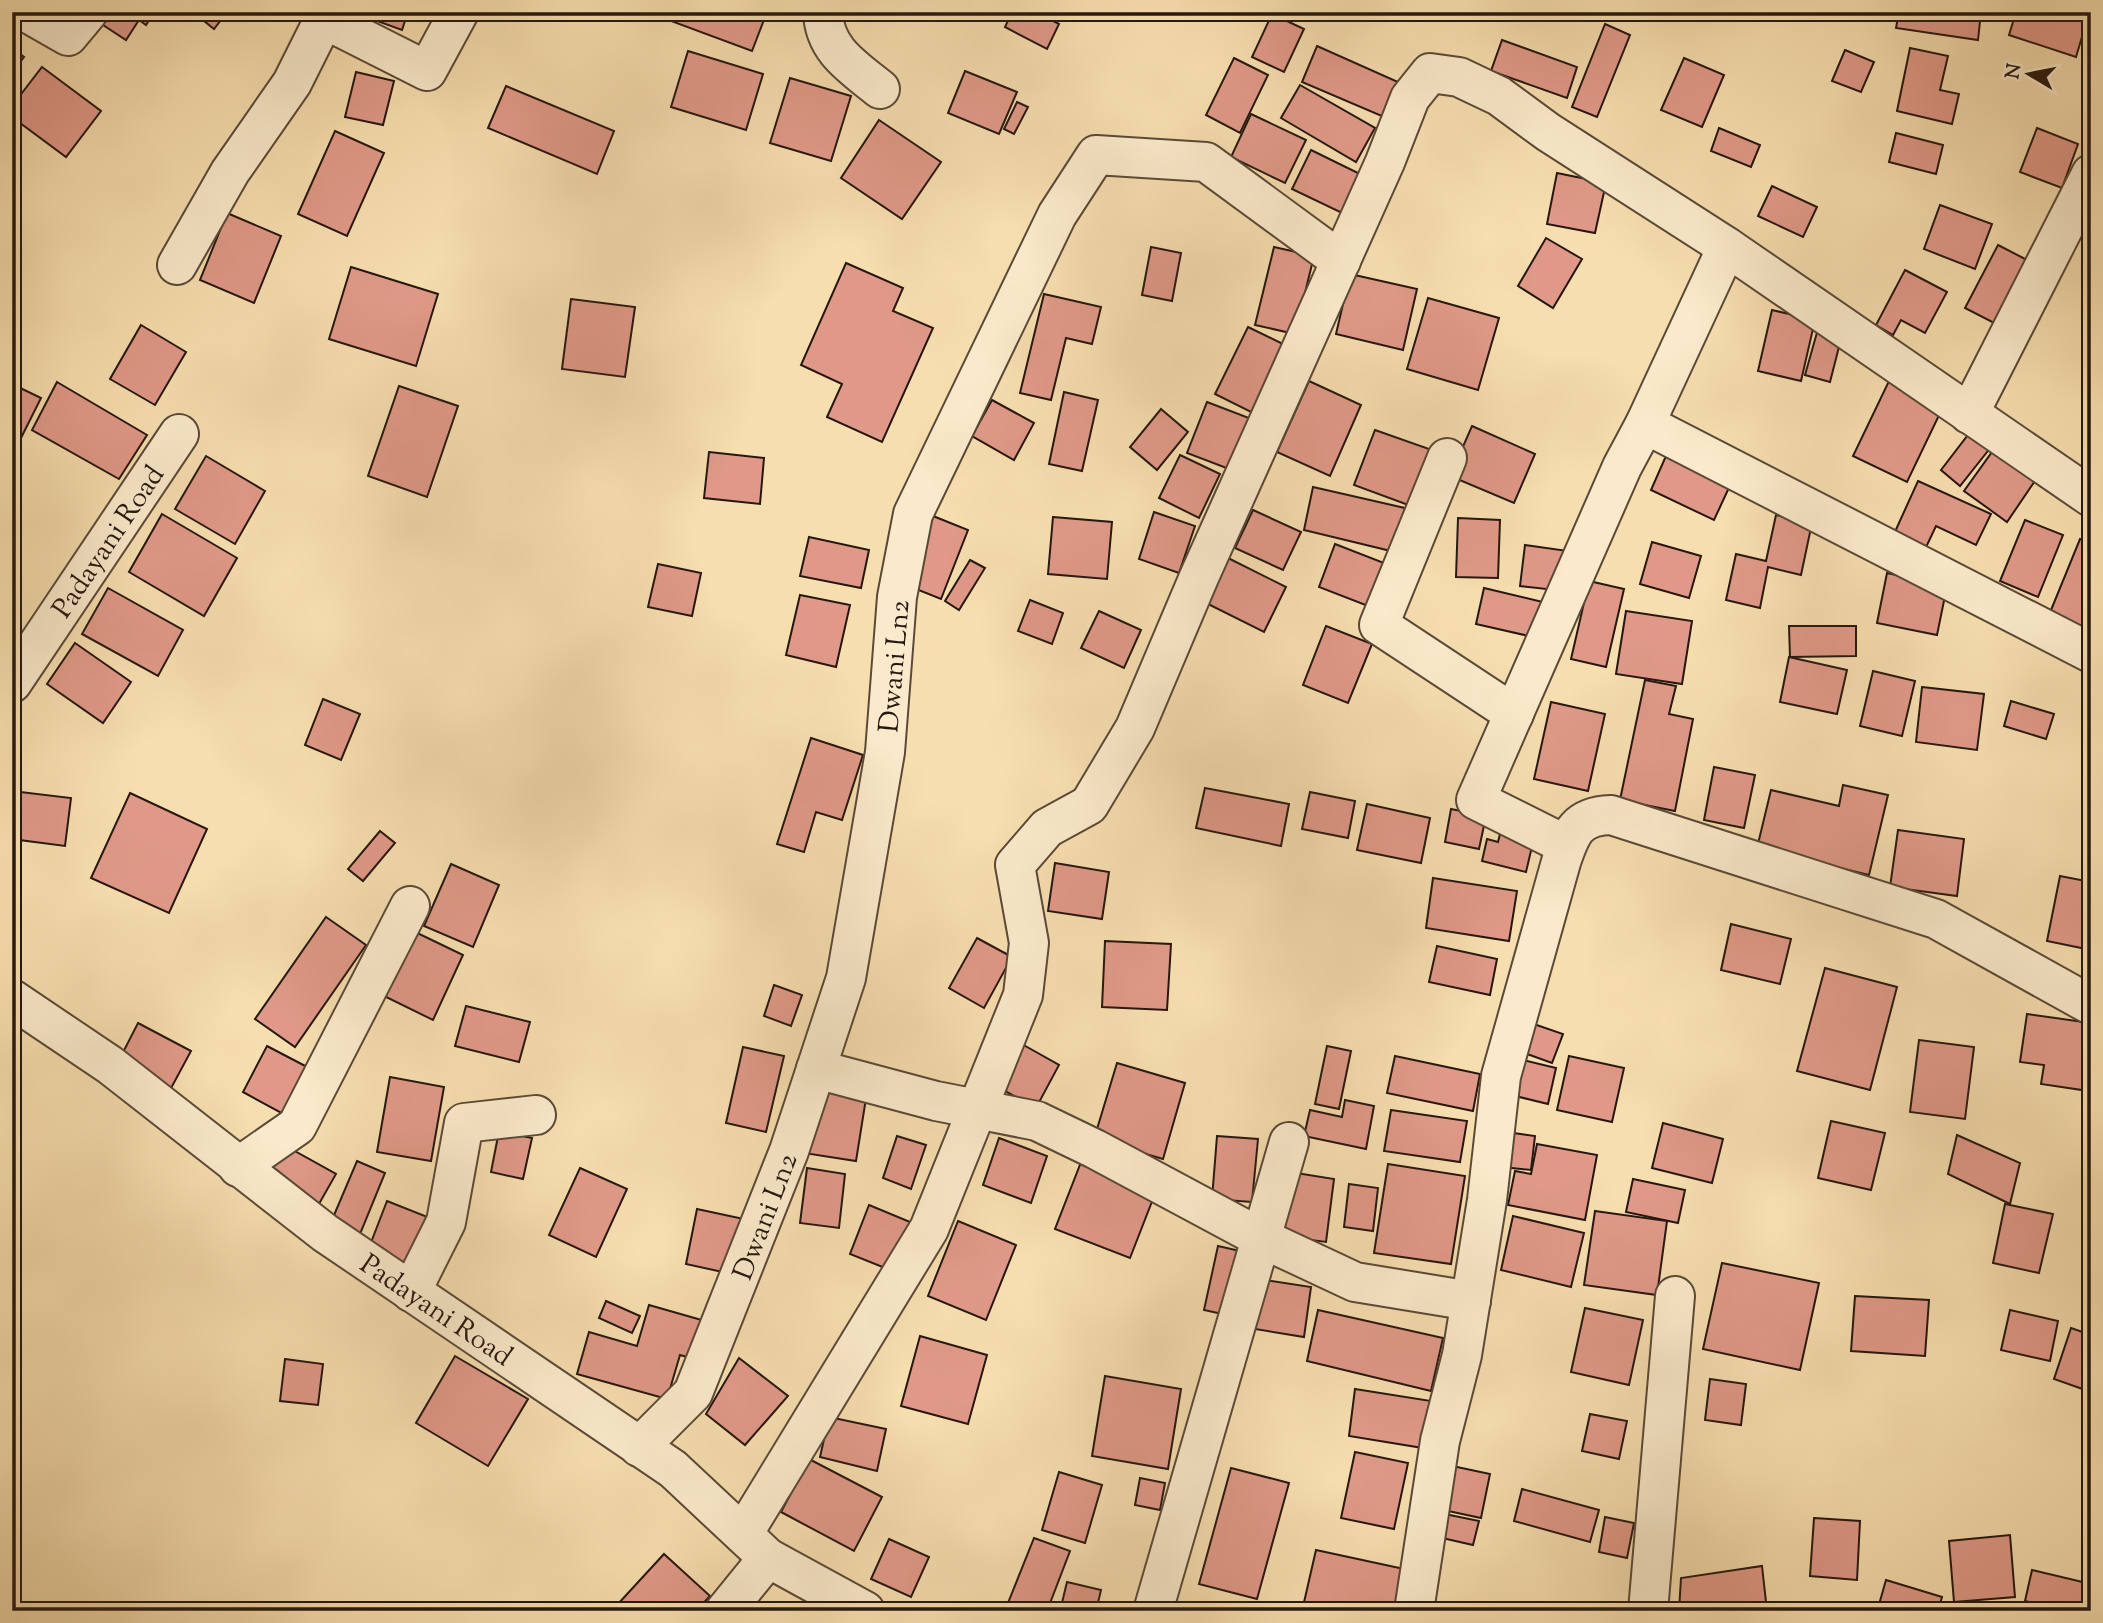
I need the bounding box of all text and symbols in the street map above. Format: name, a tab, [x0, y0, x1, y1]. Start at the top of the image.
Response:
north arrow	[1994, 38, 2064, 108]
text: N	[2000, 62, 2029, 81]
street label: Padayani Road	[44, 458, 176, 627]
street label: Dwani Ln2	[870, 598, 922, 734]
street label: Dwani Ln2	[724, 1148, 809, 1286]
street label: Padayani Road	[351, 1246, 520, 1378]

